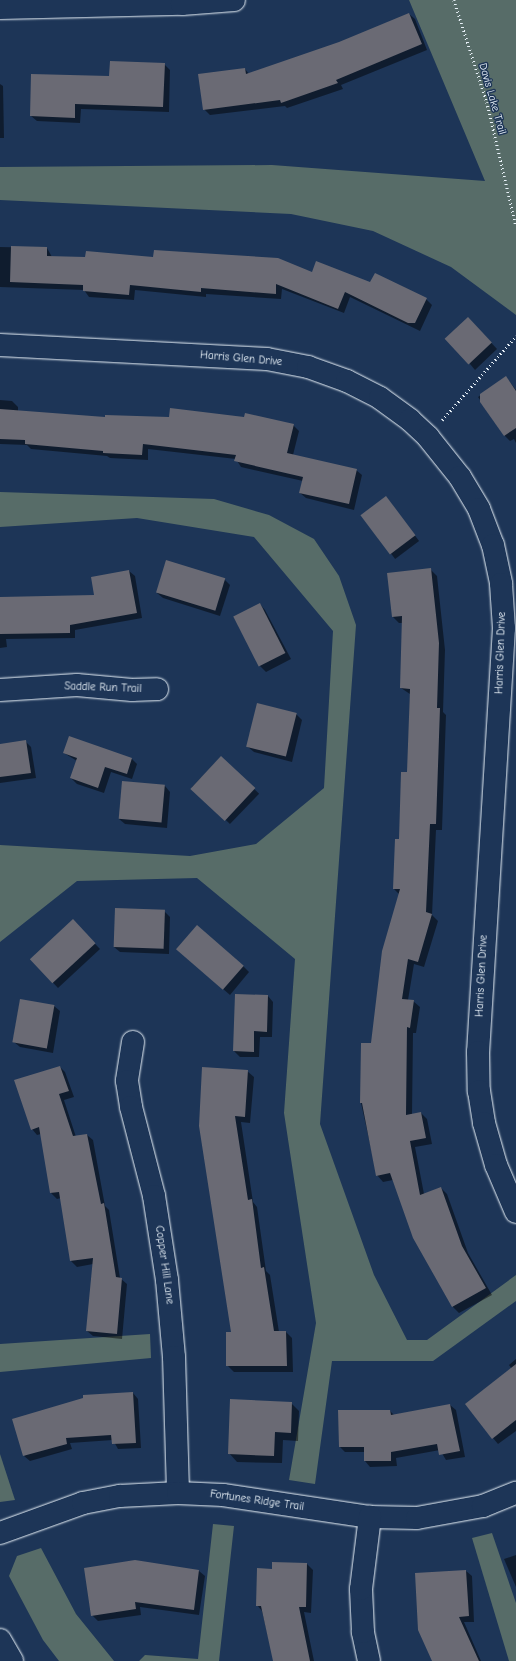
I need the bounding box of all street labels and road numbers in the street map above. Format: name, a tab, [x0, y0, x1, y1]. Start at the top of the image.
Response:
street label: Davis Lake Trail	[475, 62, 509, 136]
street label: Harris Glen Drive	[199, 349, 283, 369]
street label: Harris Glen Drive	[493, 612, 509, 694]
street label: Saddle Run Trail	[64, 680, 142, 696]
street label: Harris Glen Drive	[473, 935, 491, 1017]
street label: Copper Hill Lane	[152, 1225, 176, 1305]
street label: Fortunes Ridge Trail	[209, 1488, 305, 1514]

